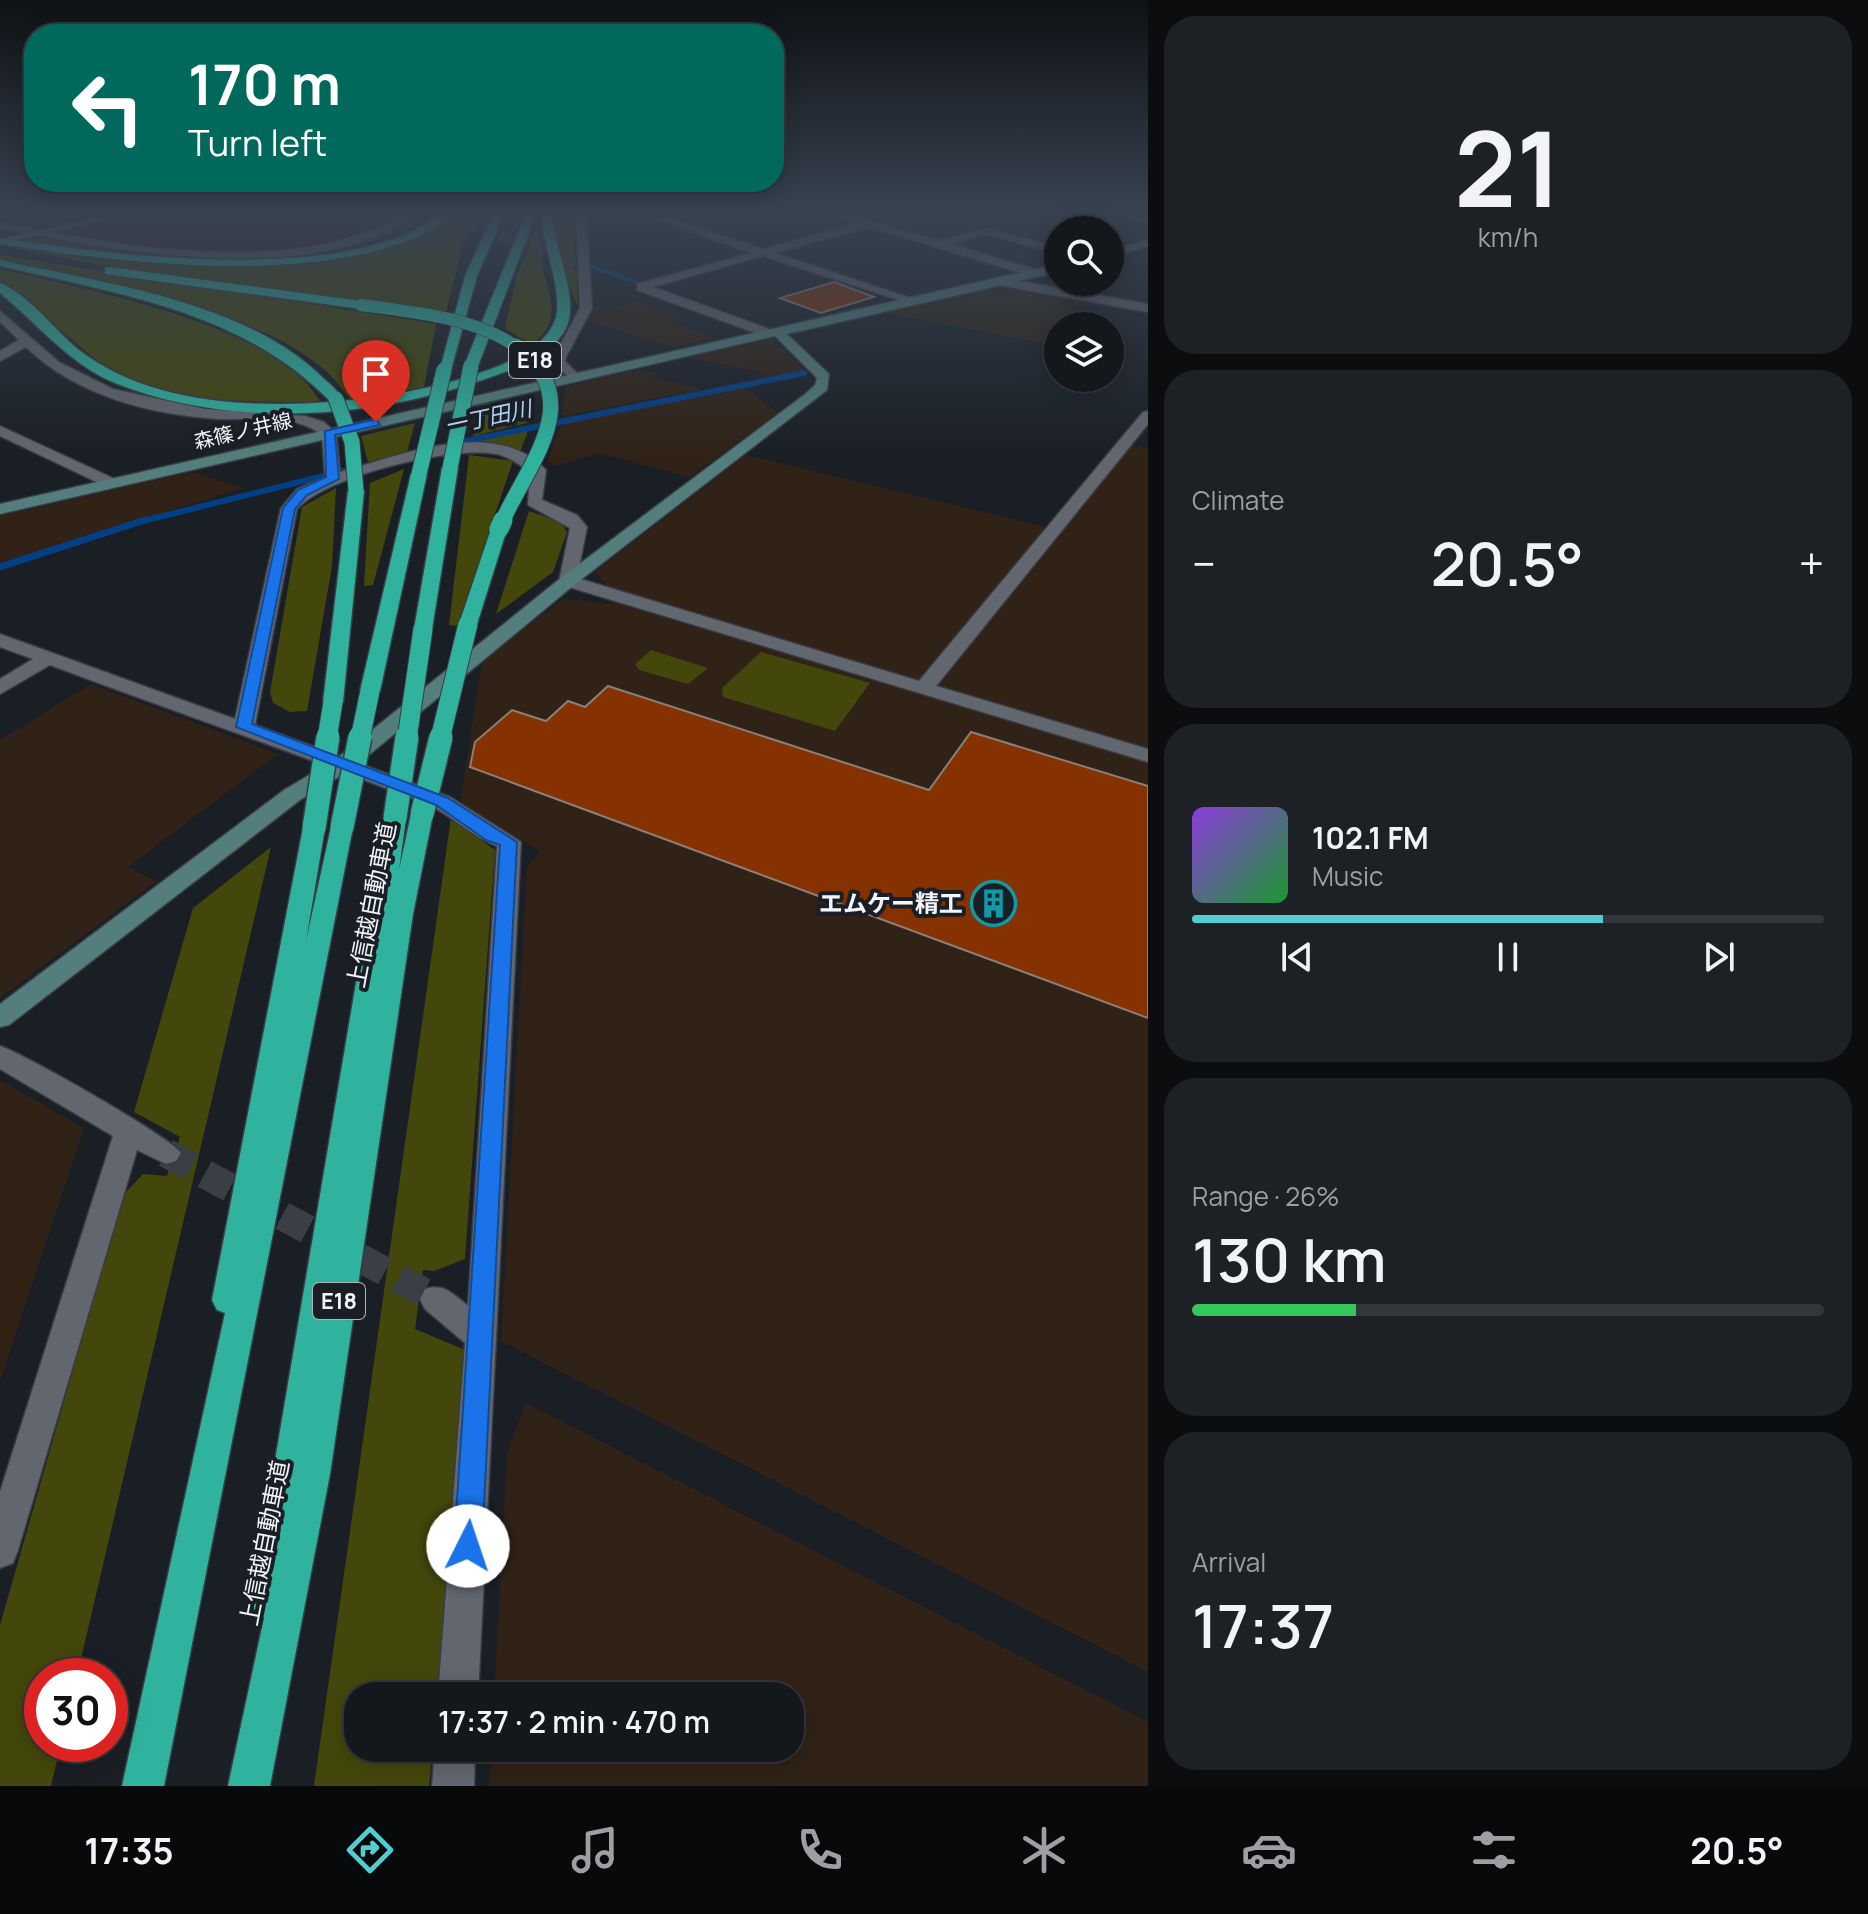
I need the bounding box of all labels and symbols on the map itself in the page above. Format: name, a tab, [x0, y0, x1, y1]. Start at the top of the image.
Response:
pin	[342, 340, 410, 422]
road number: E18	[509, 342, 561, 378]
water label: 一丁田川	[442, 393, 536, 441]
street label: 森篠ノ井線	[191, 406, 295, 455]
street label: 上信越自動車道	[338, 819, 403, 990]
building icon: エムケー精工	[970, 880, 1018, 928]
place label: エムケー精工	[819, 886, 963, 919]
road number: E18	[313, 1283, 365, 1319]
street label: 上信越自動車道	[231, 1457, 296, 1628]
position arrow	[426, 1504, 510, 1588]
speed limit sign: 30	[24, 1658, 128, 1762]

